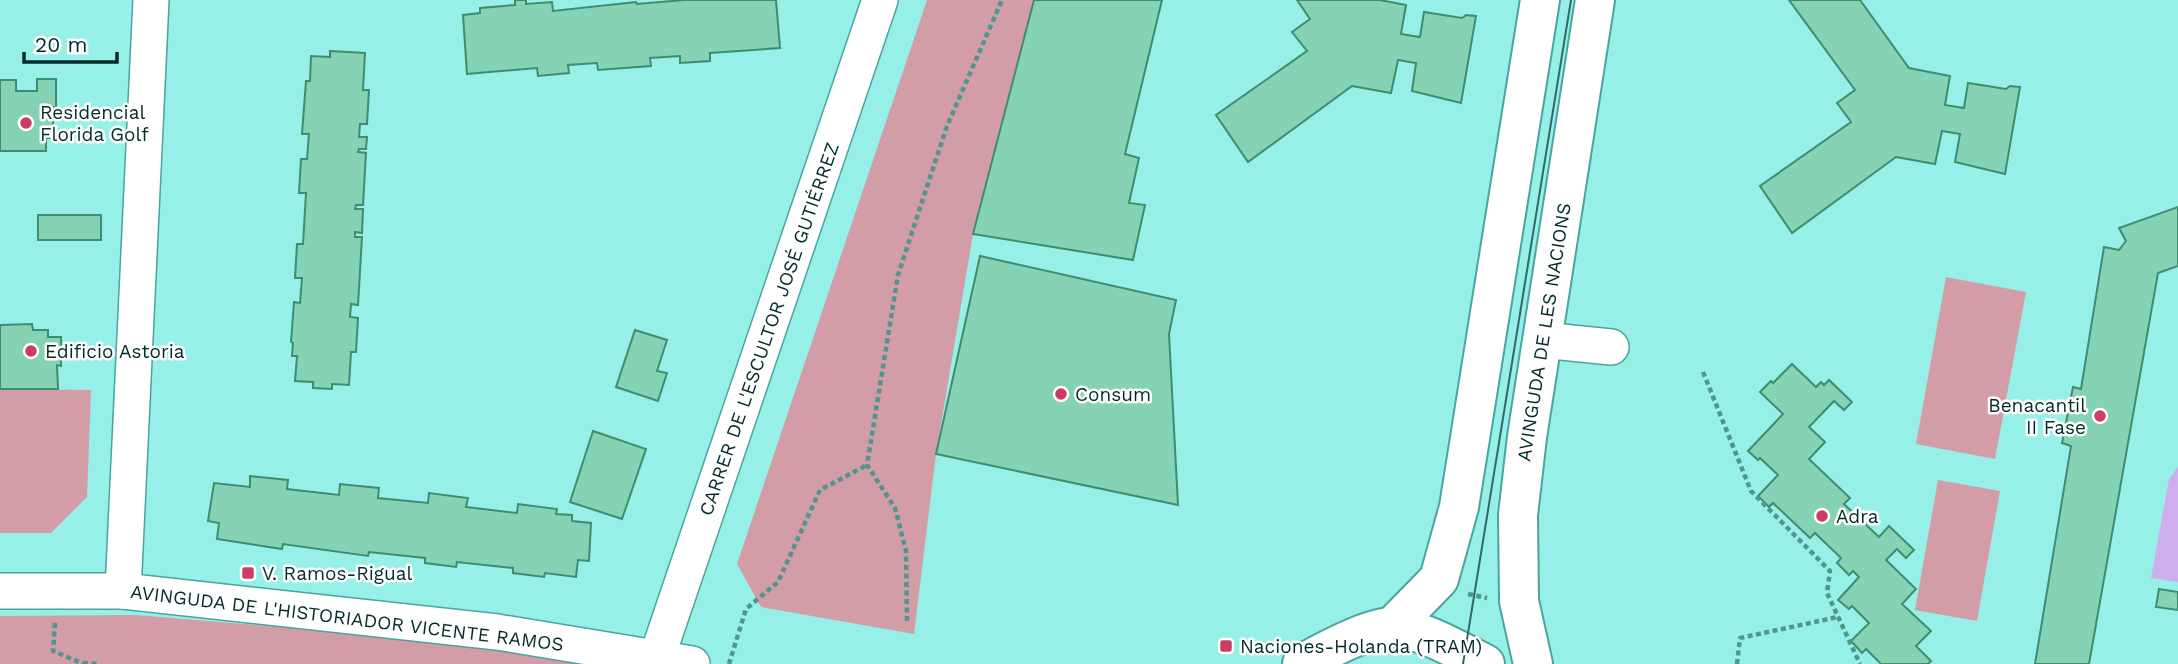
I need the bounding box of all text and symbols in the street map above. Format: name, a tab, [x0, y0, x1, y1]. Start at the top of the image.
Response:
scale bar	[24, 21, 117, 65]
text: 20 m	[35, 32, 87, 57]
place label: Residencial Florida Golf	[40, 101, 149, 146]
marker: Residencial Florida Golf	[18, 115, 34, 131]
street label: CARRER DE L'ESCULTOR JOSÉ GUTIÉRREZ	[694, 139, 844, 519]
street label: AVINGUDA DE LES NACIONS	[1512, 201, 1576, 463]
place label: Edificio Astoria	[45, 340, 185, 363]
marker: Edificio Astoria	[23, 343, 39, 359]
place label: Consum	[1075, 383, 1151, 406]
marker: Consum	[1053, 386, 1069, 402]
place label: Benacantil II Fase	[1988, 394, 2086, 439]
marker: Benacantil II Fase	[2092, 408, 2108, 424]
place label: Adra	[1836, 505, 1879, 528]
marker: Adra	[1814, 508, 1830, 524]
place label: V. Ramos-Rigual	[262, 562, 412, 585]
marker: V. Ramos-Rigual	[240, 565, 256, 581]
street label: AVINGUDA DE L'HISTORIADOR VICENTE RAMOS	[129, 580, 565, 656]
place label: Naciones-Holanda (TRAM)	[1240, 635, 1482, 658]
marker: Naciones-Holanda (TRAM)	[1218, 638, 1234, 654]

